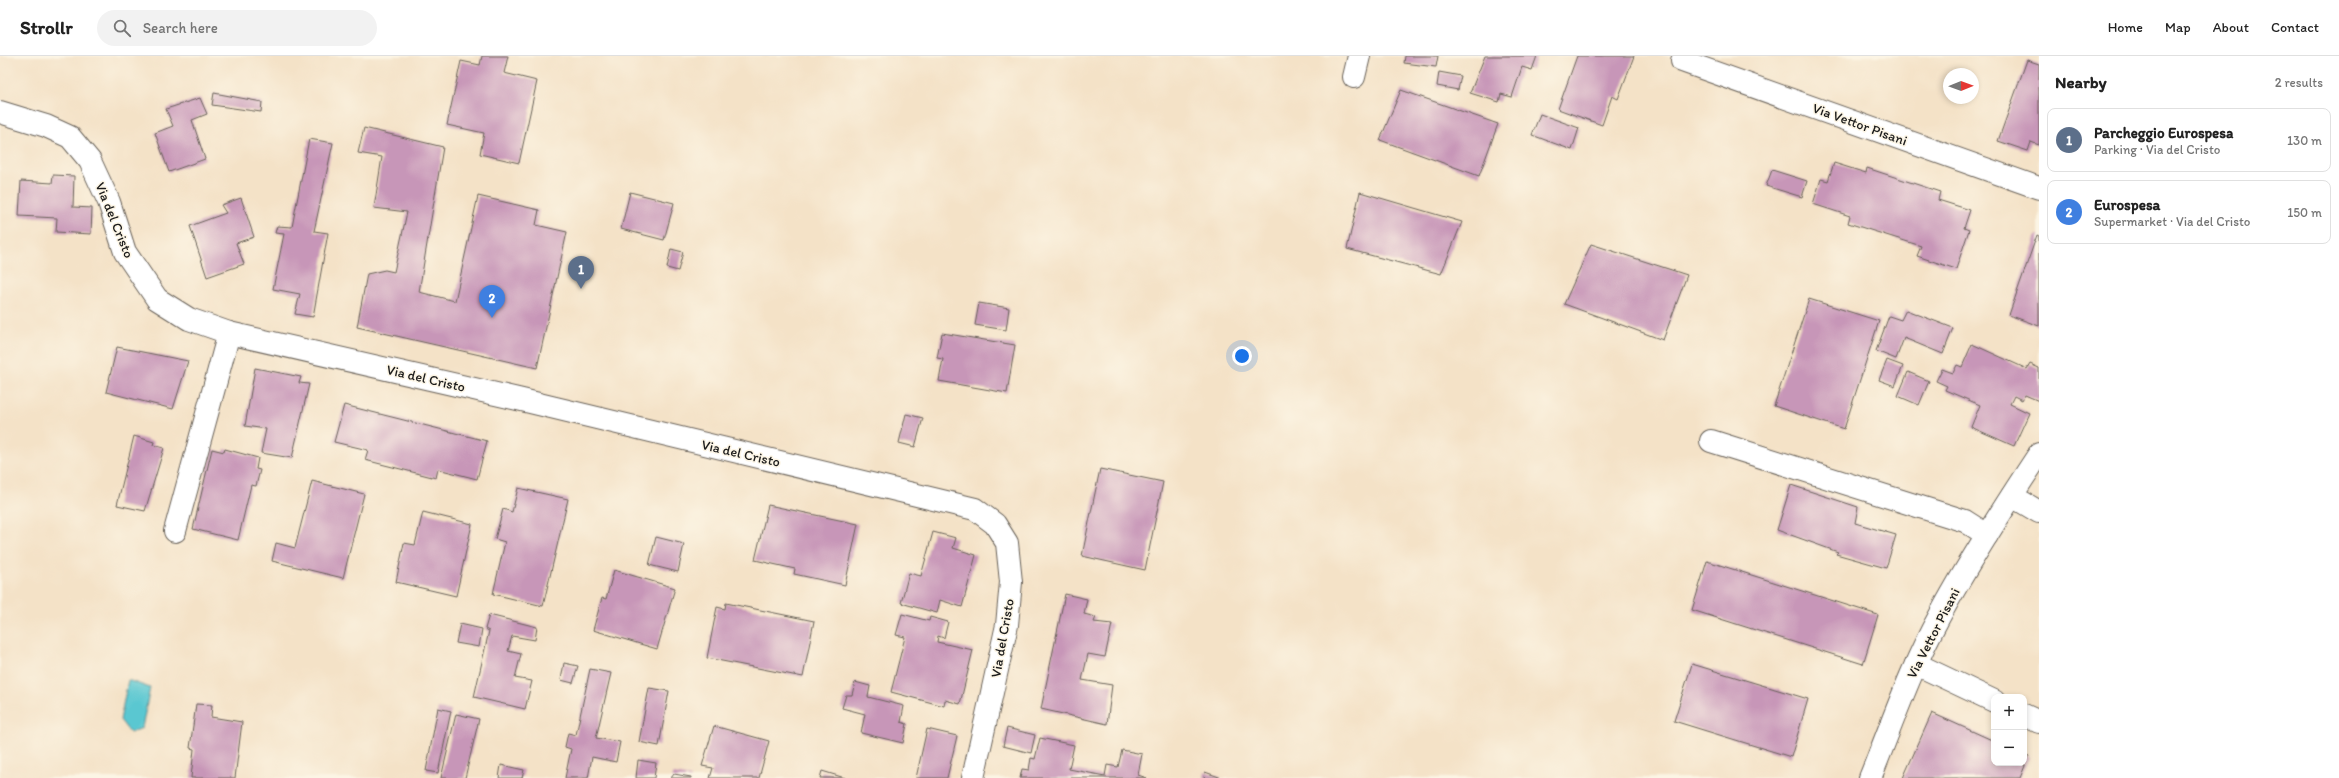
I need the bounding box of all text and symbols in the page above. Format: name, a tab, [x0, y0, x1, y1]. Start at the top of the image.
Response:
search box	[97, 10, 377, 46]
text: Strollr	[20, 16, 73, 39]
icon: search	[111, 17, 133, 39]
text: Search here	[143, 19, 218, 37]
text: Home	[2108, 19, 2143, 36]
text: Map	[2165, 19, 2191, 36]
text: About	[2213, 19, 2249, 36]
text: Contact	[2271, 19, 2319, 36]
north arrow	[1943, 68, 1979, 104]
text: Nearby	[2055, 72, 2107, 92]
text: 2 results	[2275, 75, 2323, 90]
street label: Via Vettor Pisani	[1810, 99, 1909, 149]
text: Parcheggio Eurospesa	[2094, 124, 2233, 142]
text: 1	[2066, 133, 2072, 148]
text: 130 m	[2287, 133, 2322, 148]
text: Parking · Via del Cristo	[2094, 142, 2220, 157]
street label: Via del Cristo	[92, 180, 137, 261]
text: Eurospesa	[2094, 196, 2160, 214]
text: 2	[2066, 205, 2072, 220]
text: 150 m	[2287, 205, 2322, 220]
text: Supermarket · Via del Cristo	[2094, 214, 2250, 229]
pin: 1	[568, 256, 594, 289]
pin: 2	[479, 285, 505, 318]
your location	[1232, 346, 1252, 366]
street label: Via del Cristo	[385, 361, 467, 396]
street label: Via del Cristo	[700, 436, 782, 471]
street label: Via Vettor Pisani	[1903, 585, 1964, 681]
street label: Via del Cristo	[987, 597, 1018, 679]
map controls	[1991, 694, 2027, 766]
button: +	[1991, 694, 2027, 730]
button: −	[1991, 730, 2027, 766]

